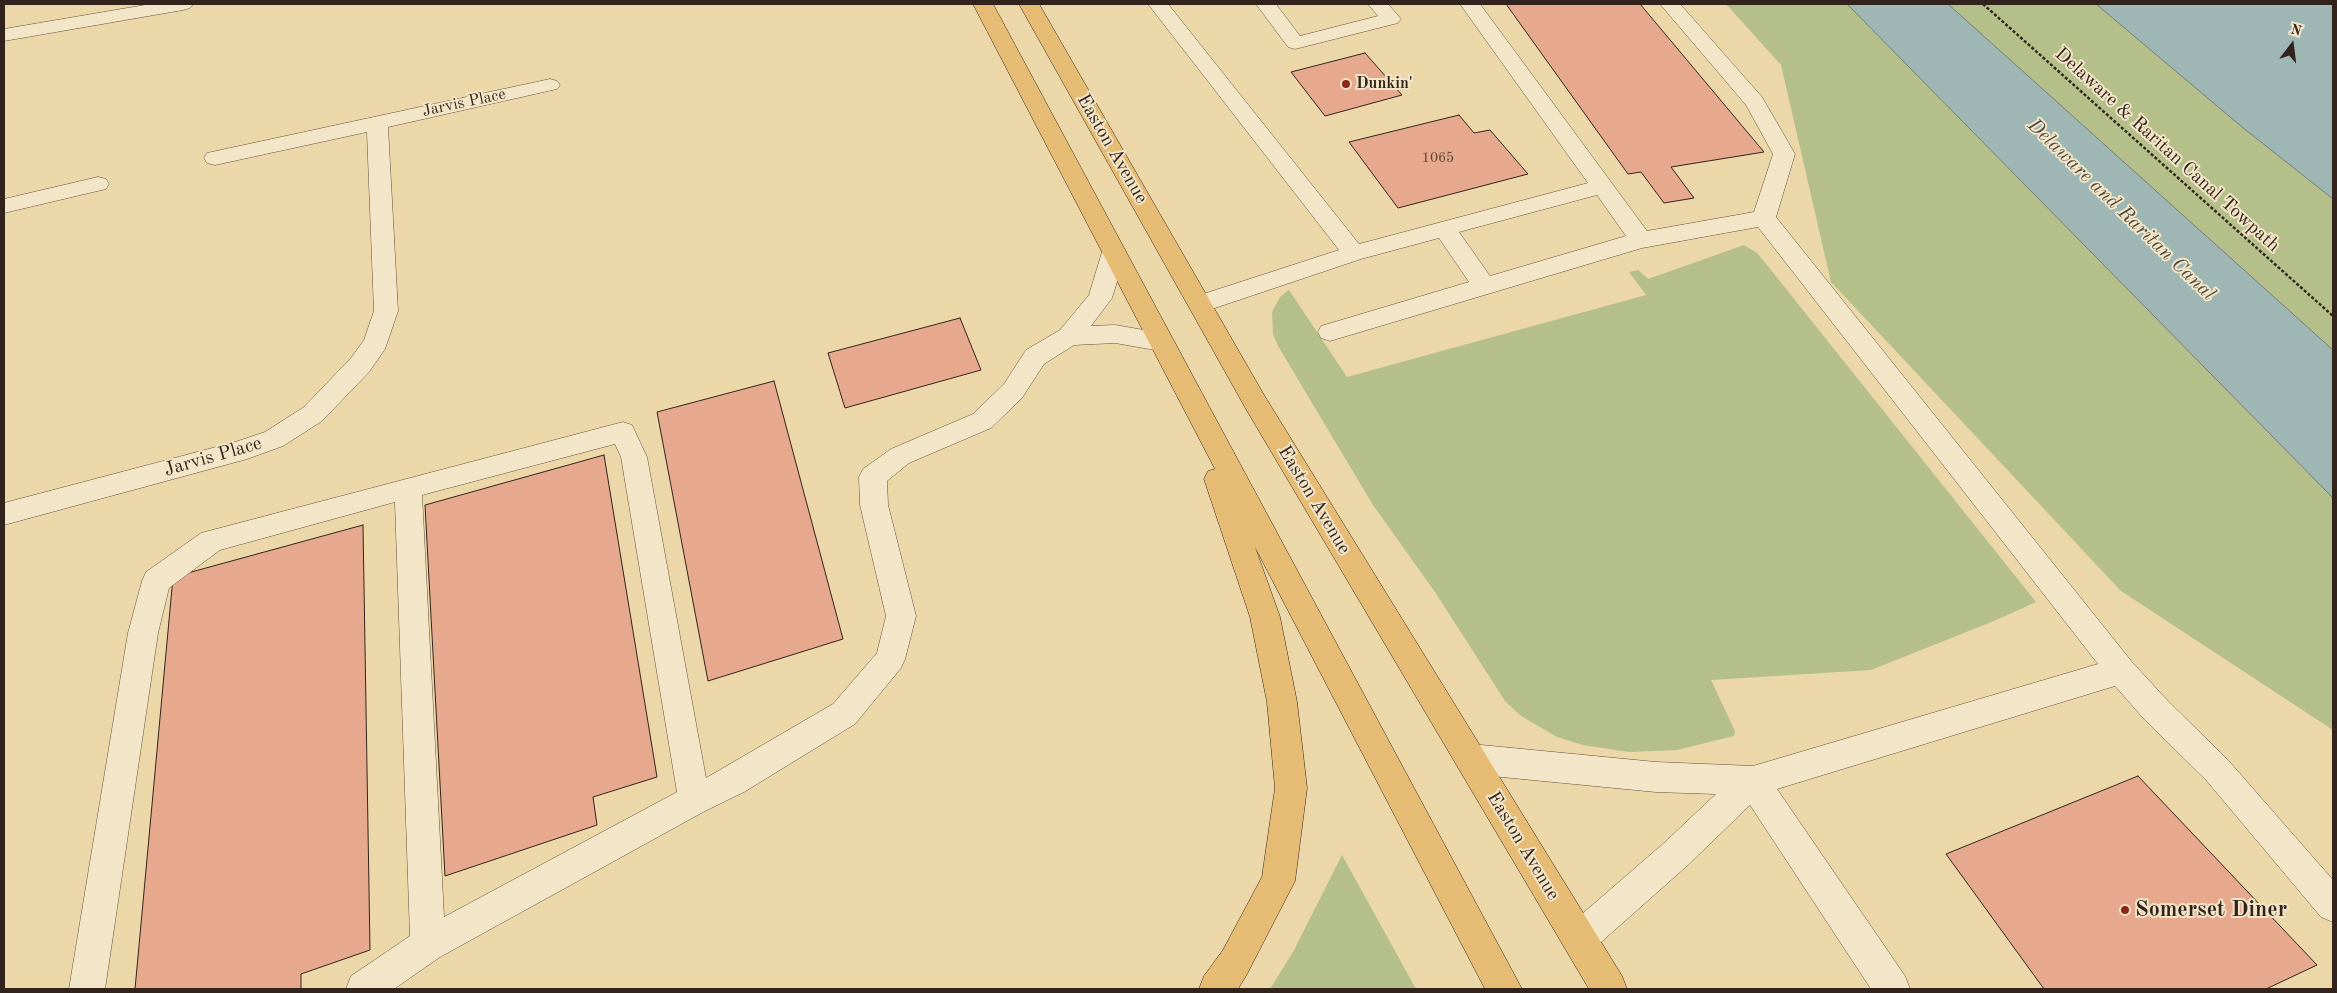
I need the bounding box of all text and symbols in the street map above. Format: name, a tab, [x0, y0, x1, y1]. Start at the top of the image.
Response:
north arrow	[2267, 20, 2317, 70]
text: N	[2289, 22, 2303, 39]
street label: Delaware & Raritan Canal Towpath	[2050, 43, 2284, 257]
place label: Dunkin'	[1356, 74, 1413, 94]
marker: Dunkin'	[1340, 78, 1352, 90]
street label: Jarvis Place	[421, 85, 507, 121]
street label: Easton Avenue	[1071, 90, 1153, 208]
water label: Delaware and Raritan Canal	[2022, 114, 2220, 306]
house number: 1065	[1422, 150, 1454, 166]
street label: Jarvis Place	[161, 432, 265, 482]
street label: Easton Avenue	[1273, 442, 1355, 558]
street label: Easton Avenue	[1482, 788, 1564, 904]
place label: Somerset Diner	[2135, 897, 2287, 923]
marker: Somerset Diner	[2119, 904, 2131, 916]

